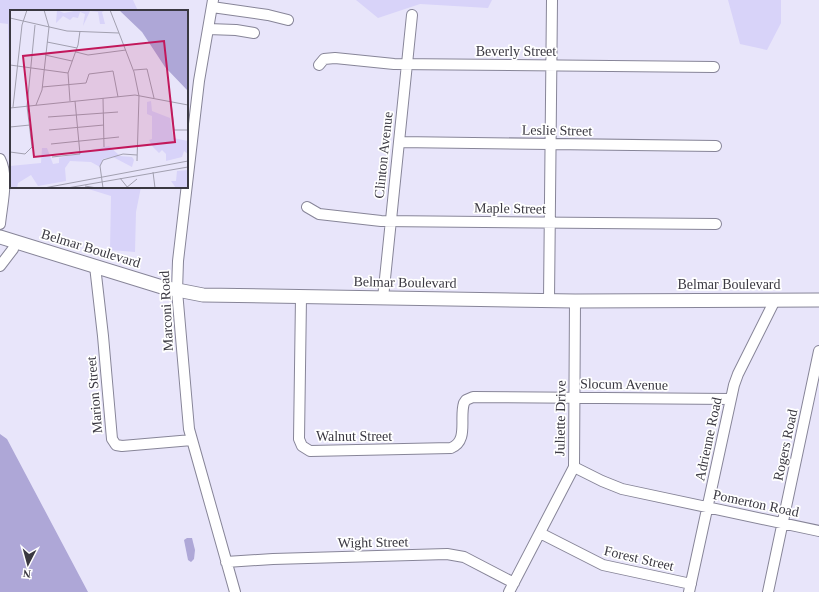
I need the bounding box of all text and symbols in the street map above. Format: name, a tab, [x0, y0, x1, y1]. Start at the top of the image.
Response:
inset map	[10, 10, 188, 188]
street label: Beverly Street	[476, 44, 556, 59]
street label: Clinton Avenue	[371, 111, 396, 199]
street label: Leslie Street	[522, 122, 592, 139]
street label: Maple Street	[474, 200, 546, 217]
street label: Belmar Boulevard	[39, 226, 142, 271]
street label: Marconi Road	[157, 270, 176, 352]
street label: Belmar Boulevard	[353, 274, 457, 291]
street label: Belmar Boulevard	[677, 277, 781, 292]
street label: Marion Street	[84, 356, 105, 434]
street label: Slocum Avenue	[580, 376, 668, 393]
street label: Juliette Drive	[552, 380, 569, 456]
street label: Adrienne Road	[692, 396, 725, 482]
street label: Rogers Road	[771, 408, 800, 482]
street label: Walnut Street	[316, 429, 392, 444]
street label: Pomerton Road	[712, 487, 800, 520]
street label: Wight Street	[338, 534, 409, 551]
street label: Forest Street	[603, 543, 675, 574]
north arrow	[8, 544, 48, 584]
text: N	[22, 568, 32, 580]

